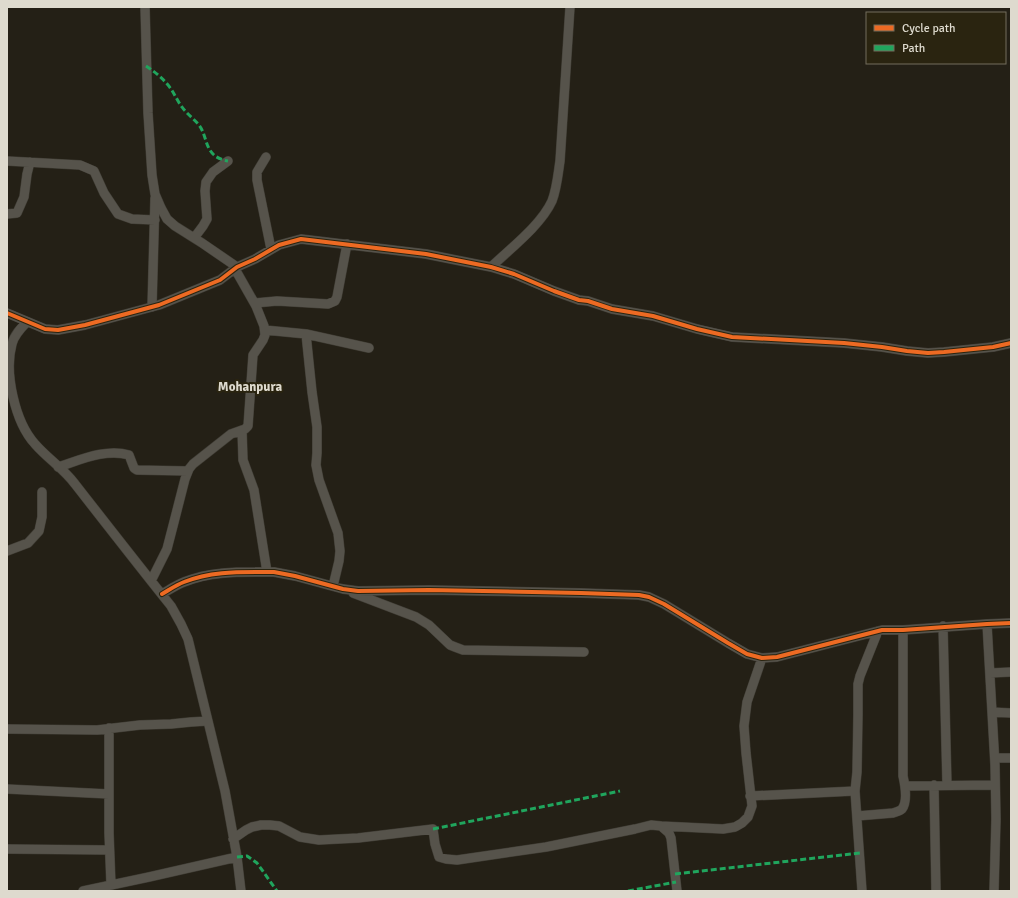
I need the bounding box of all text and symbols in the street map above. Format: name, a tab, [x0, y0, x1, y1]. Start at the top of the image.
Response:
legend	[866, 12, 1006, 64]
text: Cycle path	[902, 21, 955, 36]
text: Path	[902, 41, 925, 56]
district label: Mohanpura	[218, 379, 282, 395]

